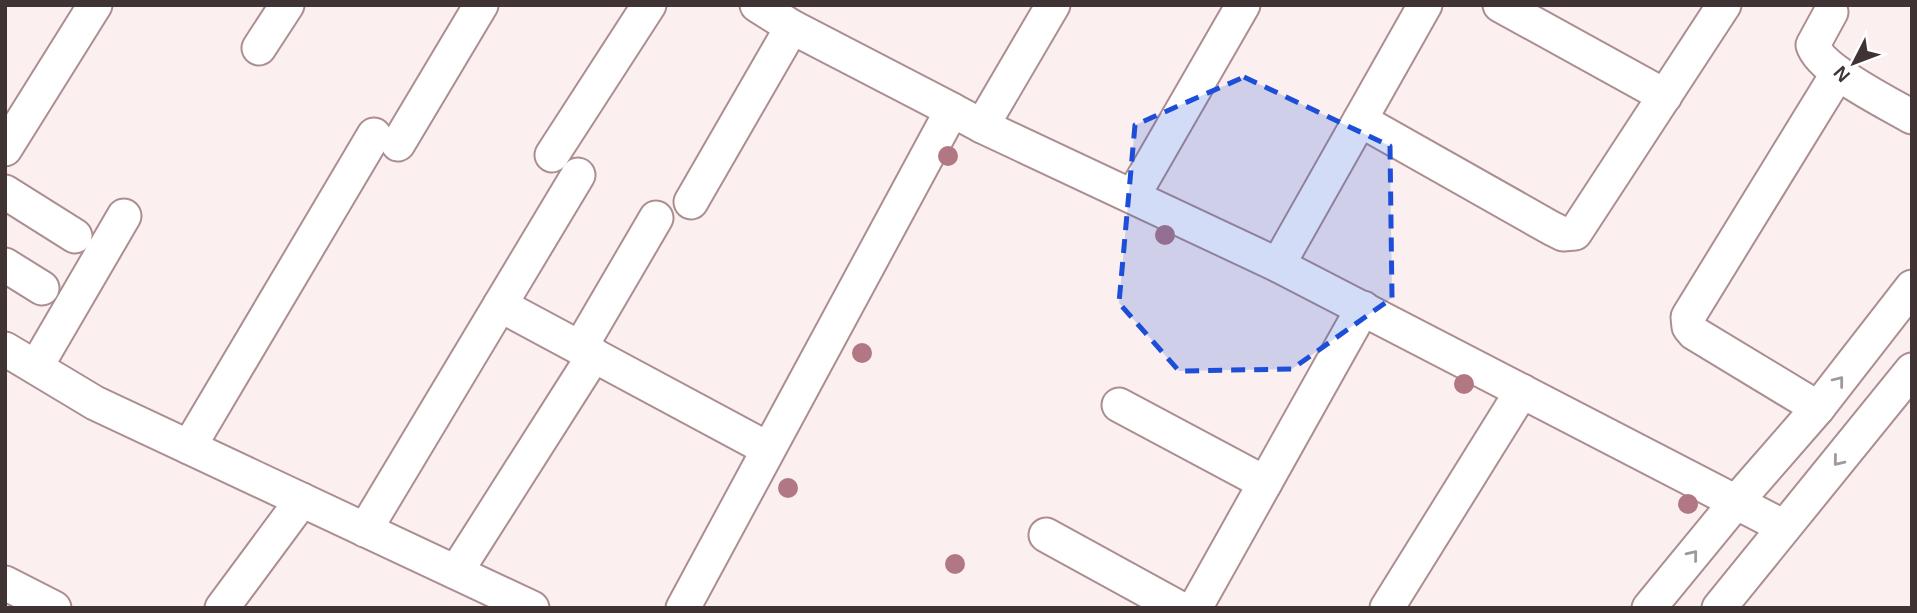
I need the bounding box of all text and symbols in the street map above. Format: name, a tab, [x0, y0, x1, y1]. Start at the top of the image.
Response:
north arrow	[1819, 28, 1889, 98]
text: N	[1829, 62, 1854, 86]
one-way arrow	[1831, 376, 1844, 389]
one-way arrow	[1833, 454, 1846, 466]
one-way arrow	[1684, 550, 1697, 562]

